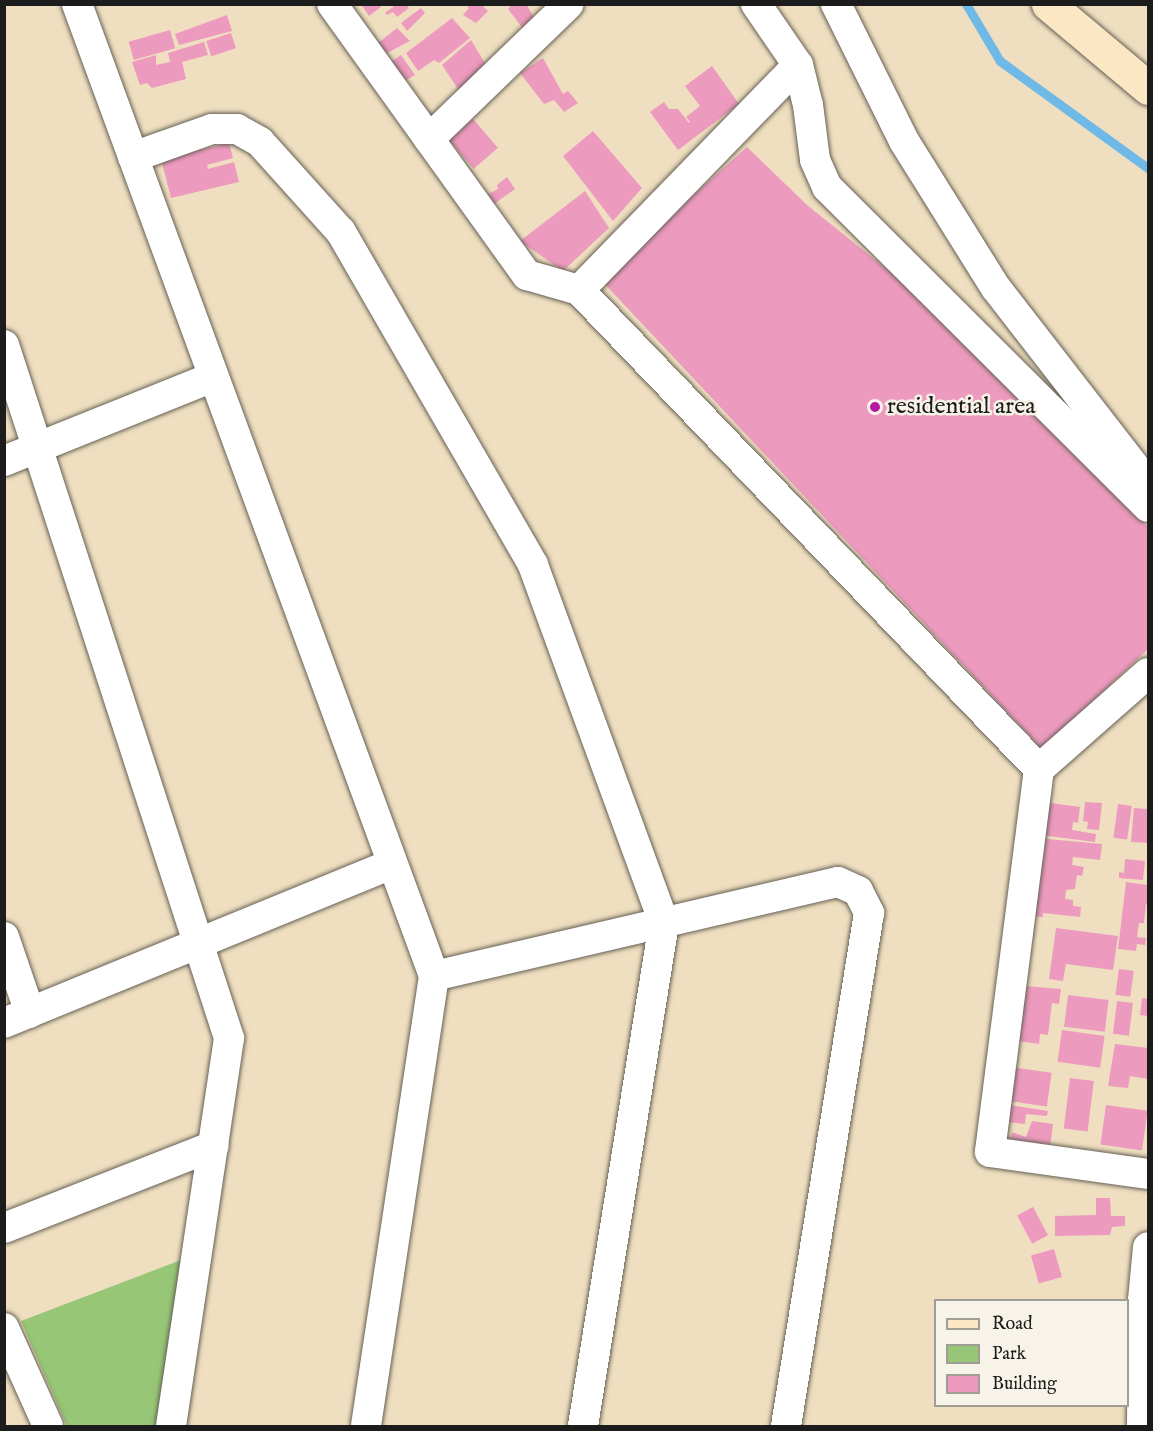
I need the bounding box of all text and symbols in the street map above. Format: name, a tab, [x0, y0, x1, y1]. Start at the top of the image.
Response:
place label: residential area	[887, 393, 1036, 421]
marker: residential area	[868, 400, 882, 414]
legend	[934, 1299, 1129, 1407]
text: Road	[992, 1313, 1033, 1336]
text: Park	[992, 1343, 1026, 1366]
text: Building	[992, 1373, 1057, 1396]

